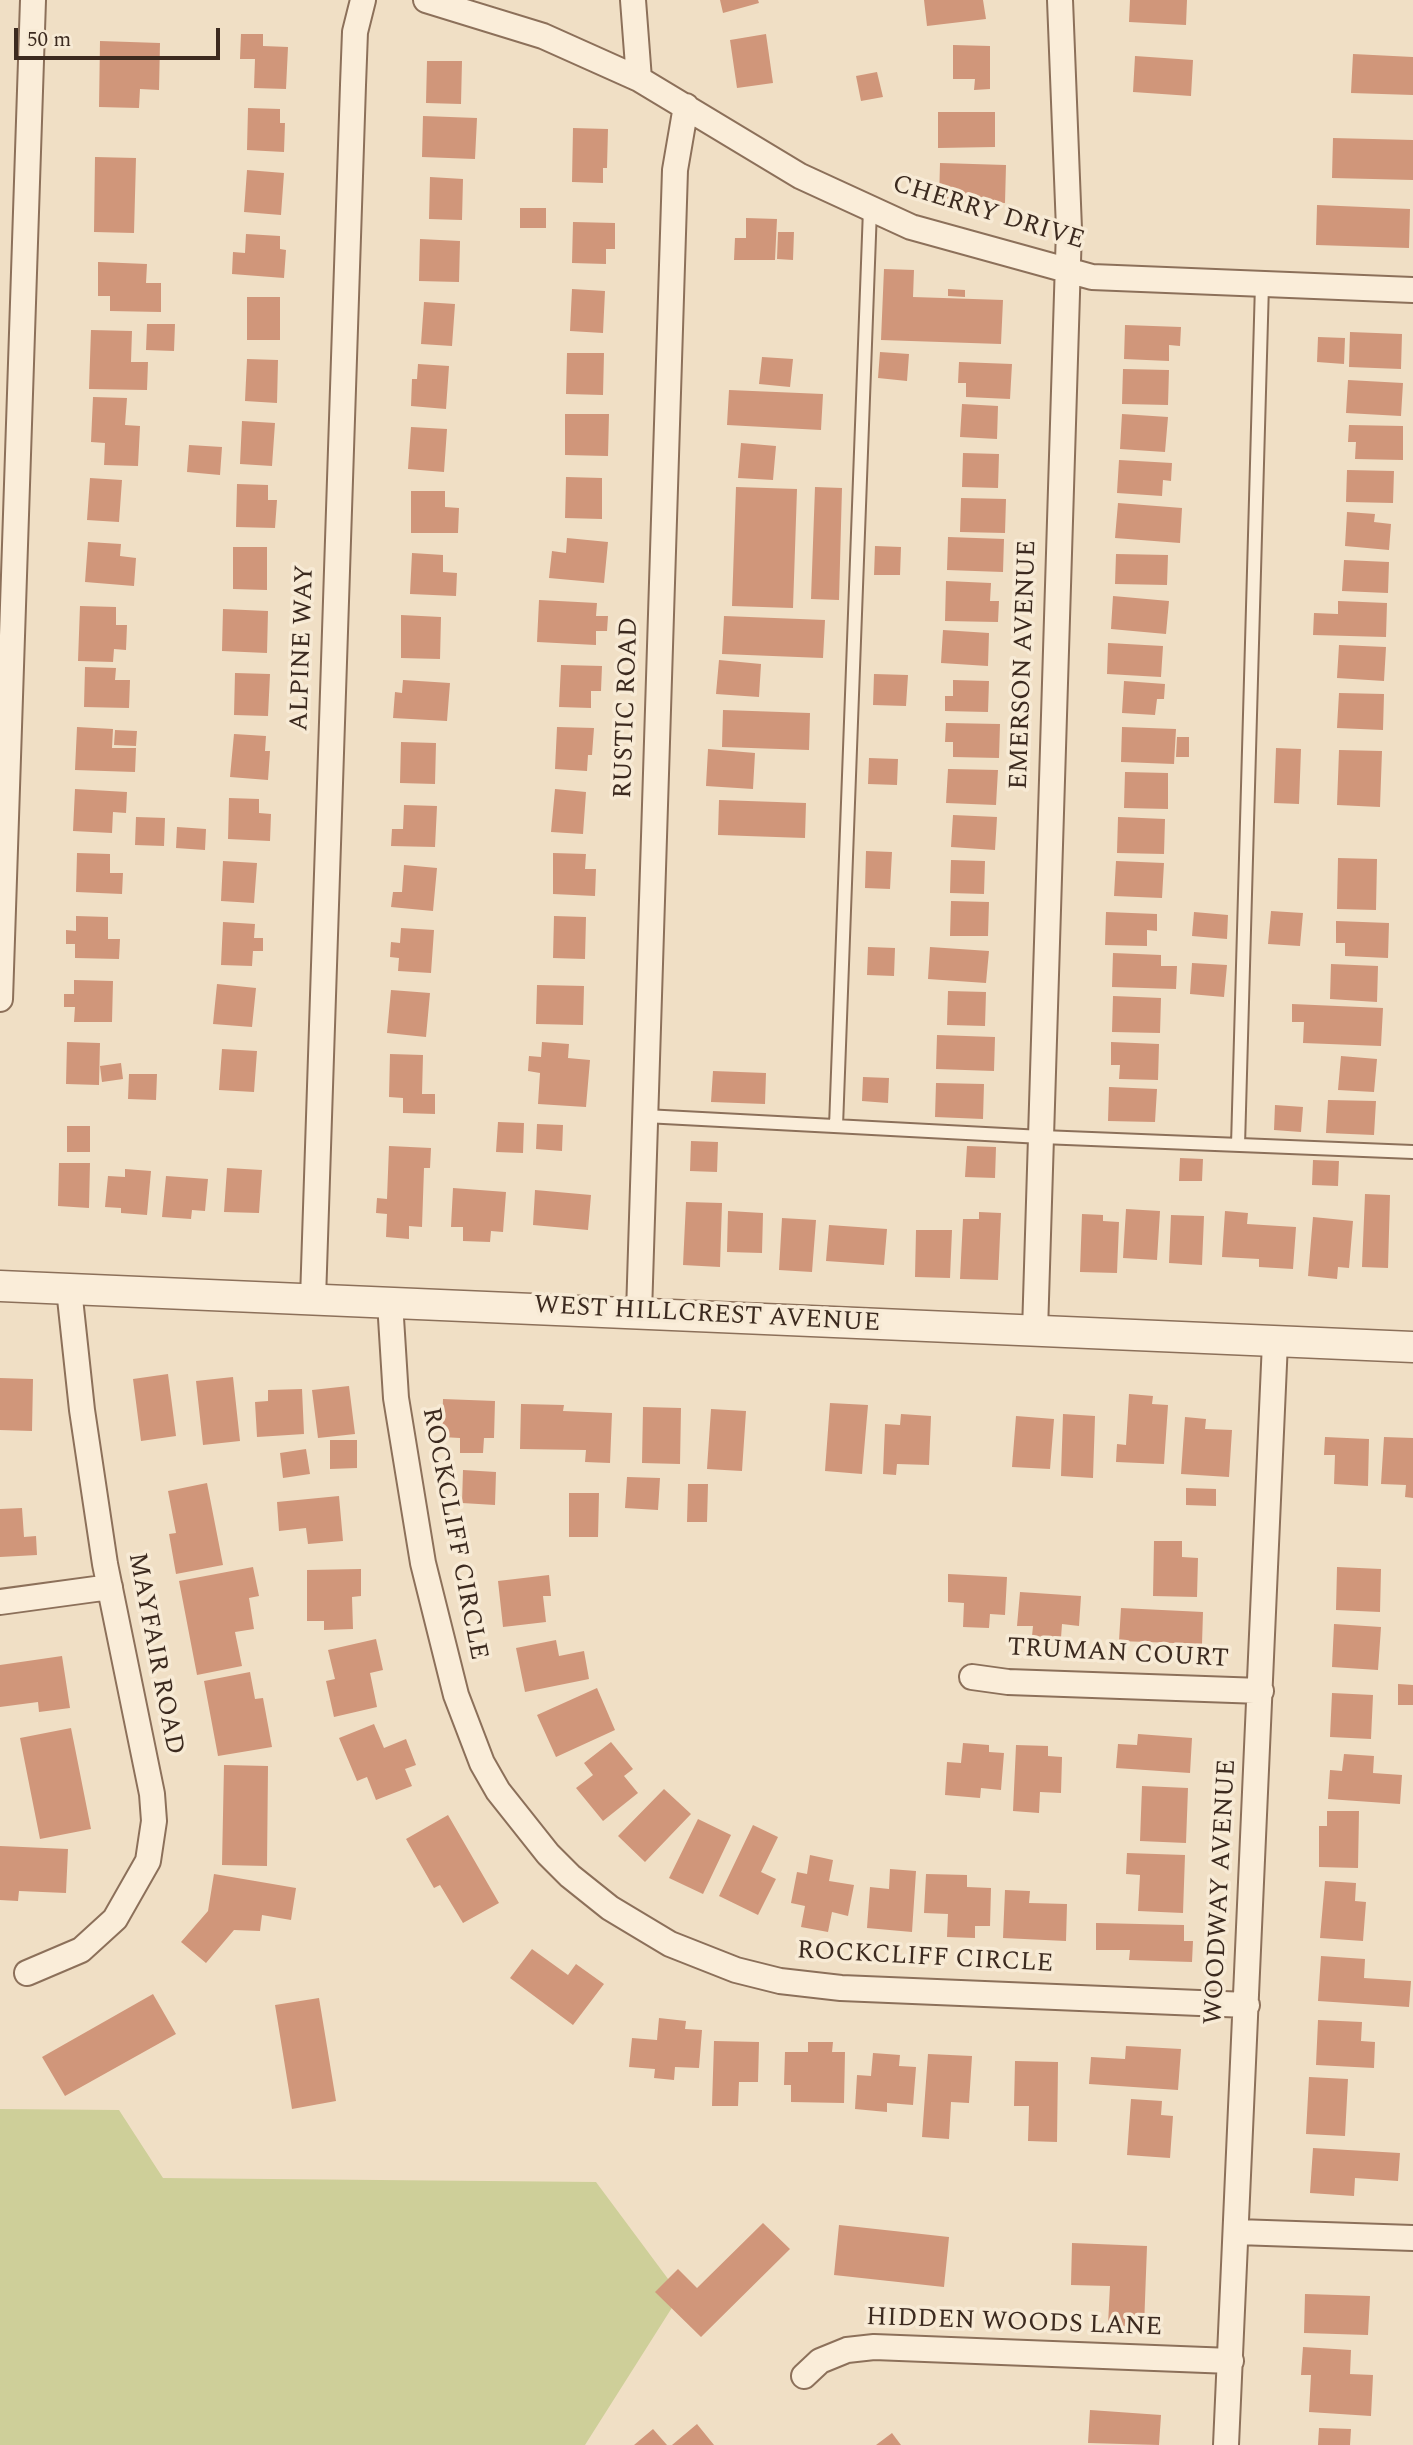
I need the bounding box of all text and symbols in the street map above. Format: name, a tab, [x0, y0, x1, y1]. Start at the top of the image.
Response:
scale bar	[18, 14, 224, 58]
text: 50 m	[27, 24, 71, 56]
street label: CHERRY DRIVE	[888, 170, 1088, 258]
street label: EMERSON AVENUE	[1005, 540, 1045, 790]
street label: ALPINE WAY	[285, 564, 323, 732]
street label: RUSTIC ROAD	[609, 617, 647, 799]
street label: WEST HILLCREST AVENUE	[533, 1291, 881, 1341]
street label: ROCKCLIFF CIRCLE	[413, 1405, 493, 1663]
street label: MAYFAIR ROAD	[119, 1550, 189, 1758]
street label: TRUMAN COURT	[1006, 1634, 1230, 1676]
street label: WOODWAY AVENUE	[1199, 1758, 1245, 2026]
street label: ROCKCLIFF CIRCLE	[796, 1937, 1054, 1981]
street label: HIDDEN WOODS LANE	[865, 2303, 1163, 2345]

